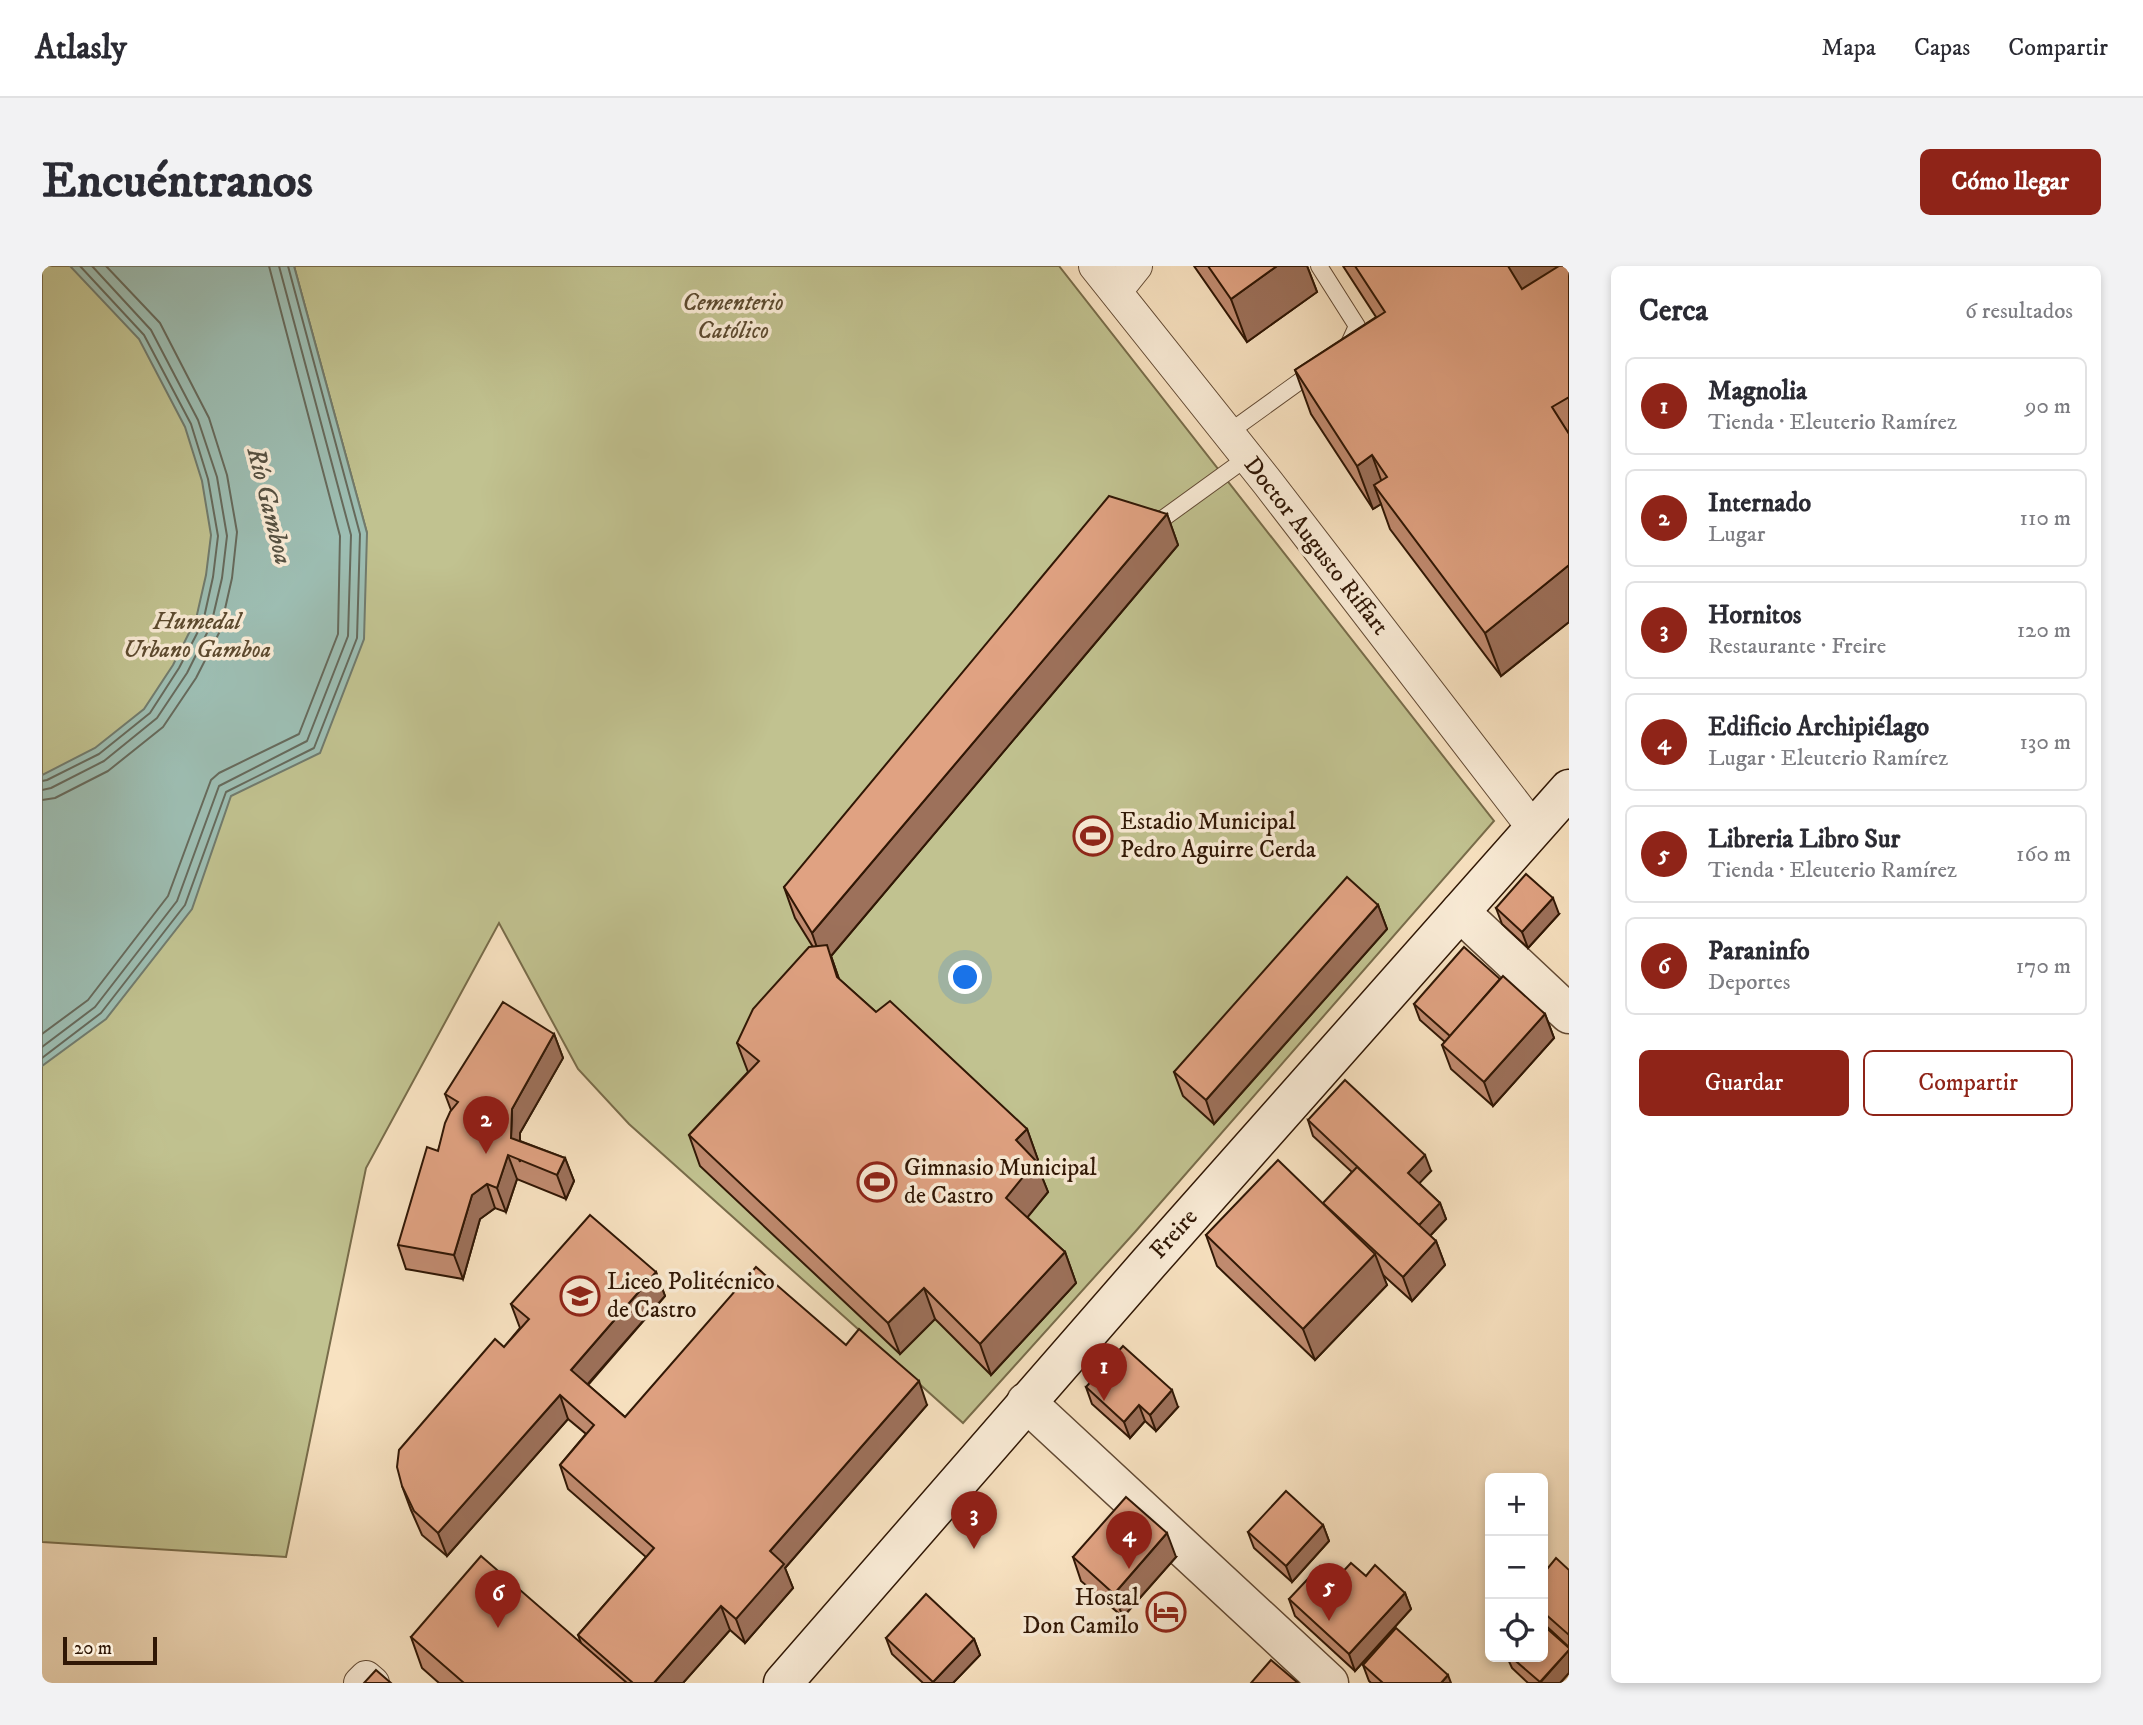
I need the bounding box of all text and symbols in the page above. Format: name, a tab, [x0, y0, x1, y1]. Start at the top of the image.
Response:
text: Atlasly	[35, 28, 127, 69]
text: Mapa	[1822, 33, 1876, 63]
text: Capas	[1914, 33, 1970, 63]
text: Compartir	[2008, 33, 2108, 63]
button: Cómo llegar	[1920, 149, 2101, 215]
text: Encuéntranos	[42, 151, 313, 213]
park label: Cementerio Católico	[682, 288, 784, 346]
text: Cerca	[1639, 293, 1708, 330]
text: 6 resultados	[1965, 297, 2073, 326]
text: Magnolia	[1708, 375, 1807, 408]
text: 1	[1660, 392, 1668, 421]
text: 90 m	[2025, 392, 2071, 421]
text: Tienda · Eleuterio Ramírez	[1708, 408, 1957, 437]
water label: Río Gamboa	[238, 443, 300, 568]
street label: Doctor Augusto Riffart	[1237, 451, 1395, 641]
text: Internado	[1708, 487, 1811, 520]
text: 2	[1658, 504, 1670, 533]
text: 110 m	[2020, 504, 2071, 533]
text: Lugar	[1708, 520, 1765, 549]
text: Hornitos	[1708, 599, 1802, 632]
park label: Humedal Urbano Gamboa	[123, 607, 271, 665]
text: 3	[1660, 616, 1668, 645]
text: 120 m	[2017, 616, 2071, 645]
text: Restaurante · Freire	[1708, 632, 1886, 661]
text: Edificio Archipiélago	[1708, 711, 1929, 744]
text: 4	[1657, 728, 1671, 757]
text: 130 m	[2019, 728, 2071, 757]
text: Lugar · Eleuterio Ramírez	[1708, 744, 1948, 773]
place label: Estadio Municipal Pedro Aguirre Cerda	[1120, 807, 1317, 865]
sports icon: Estadio Municipal Pedro Aguirre Cerda	[1072, 815, 1114, 857]
text: Libreria Libro Sur	[1708, 823, 1900, 856]
text: 5	[1658, 840, 1670, 869]
text: 160 m	[2016, 840, 2071, 869]
text: Tienda · Eleuterio Ramírez	[1708, 856, 1957, 885]
text: Paraninfo	[1708, 935, 1810, 968]
text: 6	[1658, 952, 1670, 981]
text: 170 m	[2016, 952, 2071, 981]
your location	[948, 960, 982, 994]
text: Deportes	[1708, 968, 1790, 997]
button: Guardar	[1639, 1050, 1849, 1116]
button: Compartir	[1863, 1050, 2073, 1116]
pin: 2	[463, 1096, 509, 1154]
place label: Gimnasio Municipal de Castro	[904, 1153, 1097, 1211]
sports icon: Gimnasio Municipal de Castro	[856, 1161, 898, 1203]
street label: Freire	[1144, 1203, 1204, 1265]
place label: Liceo Politécnico de Castro	[607, 1267, 775, 1325]
school or university icon: Liceo Politécnico de Castro	[559, 1275, 601, 1317]
pin: 1	[1081, 1343, 1127, 1401]
map controls	[1485, 1473, 1548, 1662]
button: +	[1485, 1473, 1548, 1536]
pin: 3	[951, 1491, 997, 1549]
pin: 4	[1106, 1511, 1152, 1569]
button: −	[1485, 1536, 1548, 1599]
pin: 5	[1306, 1563, 1352, 1621]
pin: 6	[475, 1570, 521, 1628]
place label: Hostal Don Camilo	[1023, 1583, 1140, 1641]
hotel icon: Hostal Don Camilo	[1145, 1591, 1187, 1633]
button: locate	[1485, 1599, 1548, 1662]
scale bar	[63, 1634, 158, 1666]
text: 20 m	[74, 1637, 112, 1660]

